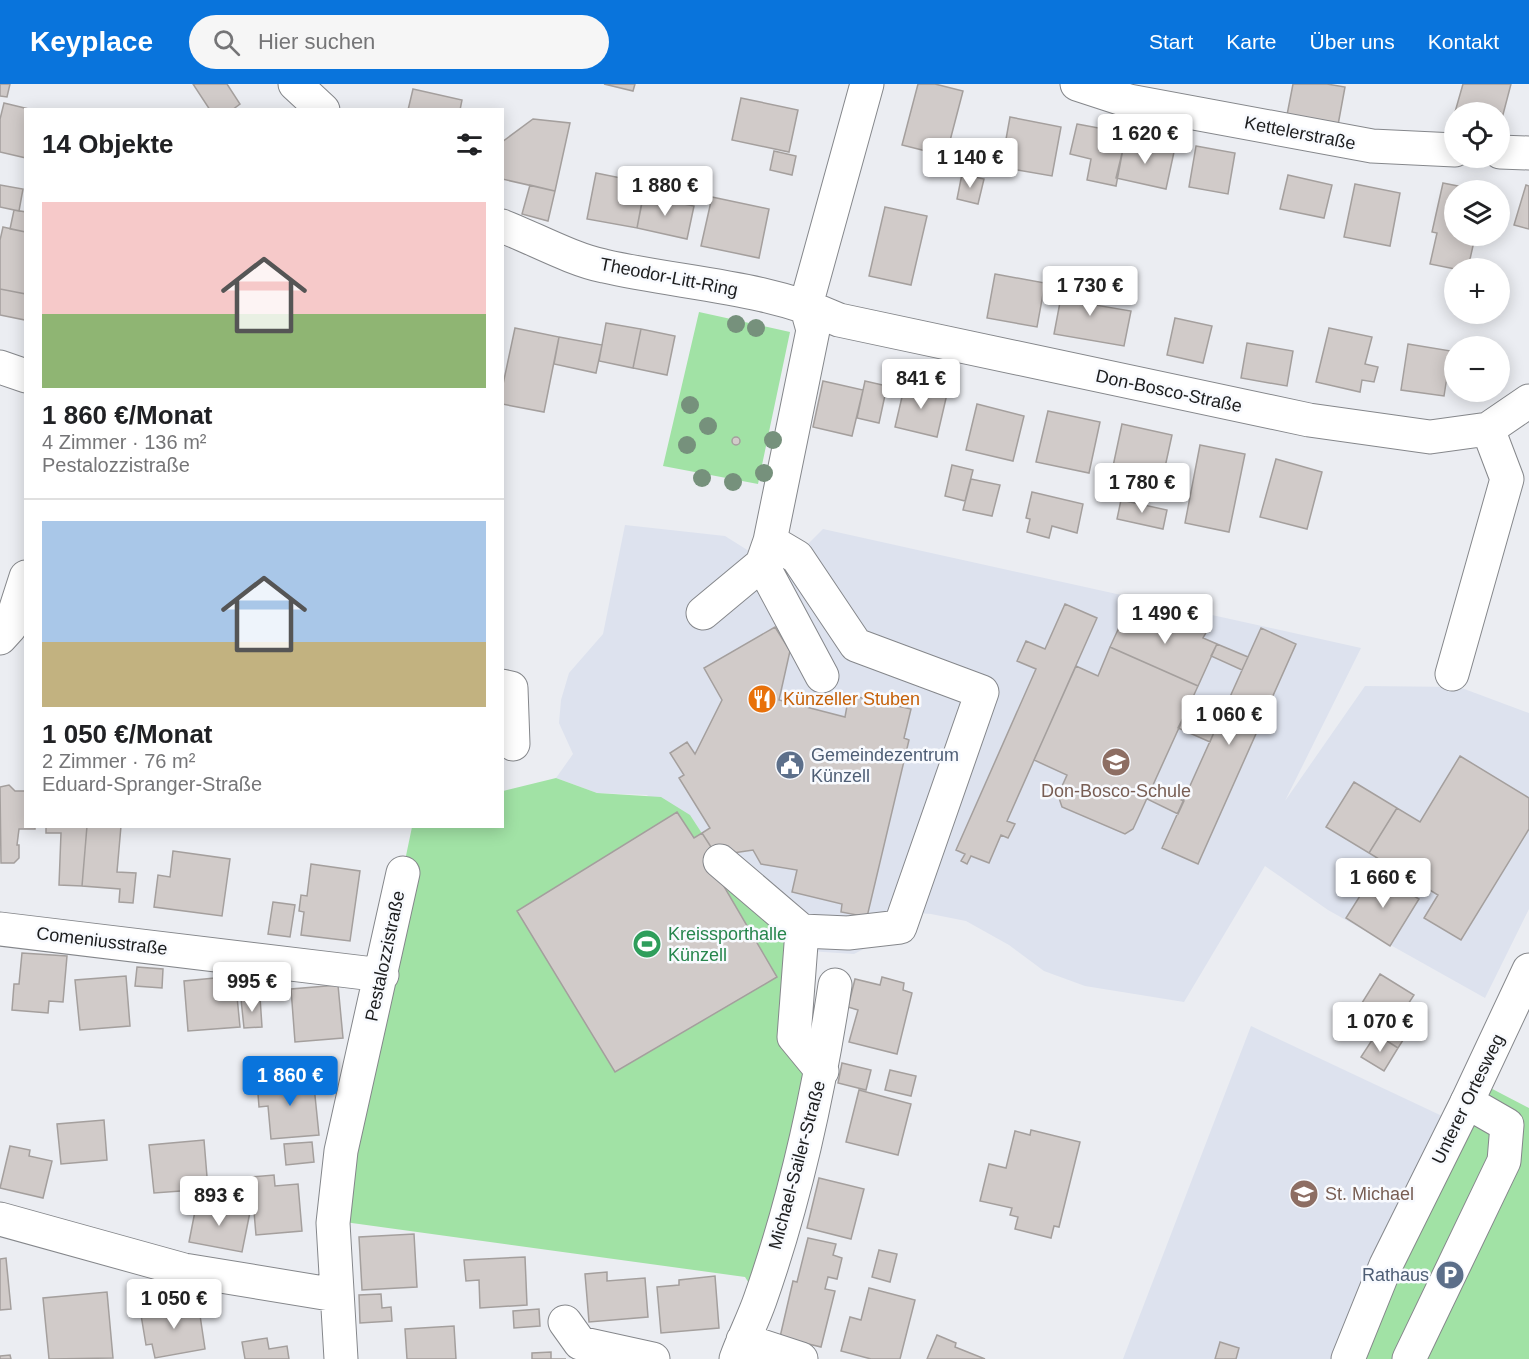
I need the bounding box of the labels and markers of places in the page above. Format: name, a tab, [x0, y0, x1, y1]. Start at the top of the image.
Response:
pin: 1 620 €	[1090, 114, 1200, 165]
pin: 1 140 €	[915, 138, 1025, 189]
pin: 1 880 €	[610, 166, 720, 217]
pin: 1 730 €	[1035, 266, 1145, 317]
pin: 841 €	[879, 359, 963, 410]
pin: 1 780 €	[1087, 463, 1197, 514]
pin: 1 490 €	[1110, 594, 1220, 645]
restaurant icon: Künzeller Stuben	[746, 683, 778, 715]
place label: Künzeller Stuben	[783, 689, 920, 709]
pin: 1 060 €	[1174, 695, 1284, 746]
place label: Gemeindezentrum Künzell	[811, 745, 959, 786]
school or university icon: Don-Bosco-Schule	[1100, 746, 1132, 778]
public building icon: Gemeindezentrum Künzell	[774, 749, 806, 781]
place label: Don-Bosco-Schule	[1041, 781, 1191, 801]
pin: 1 660 €	[1328, 858, 1438, 909]
place label: Kreissporthalle Künzell	[668, 924, 787, 965]
sports icon: Kreissporthalle Künzell	[631, 928, 663, 960]
pin: 995 €	[210, 962, 294, 1013]
pin: 1 070 €	[1325, 1002, 1435, 1053]
pin: 1 860 €	[235, 1056, 345, 1107]
pin: 893 €	[177, 1176, 261, 1227]
school or university icon: St. Michael	[1288, 1178, 1320, 1210]
place label: St. Michael	[1325, 1184, 1414, 1204]
parking icon: Rathaus	[1434, 1259, 1466, 1291]
place label: Rathaus	[1362, 1265, 1429, 1285]
pin: 1 050 €	[119, 1279, 229, 1330]

